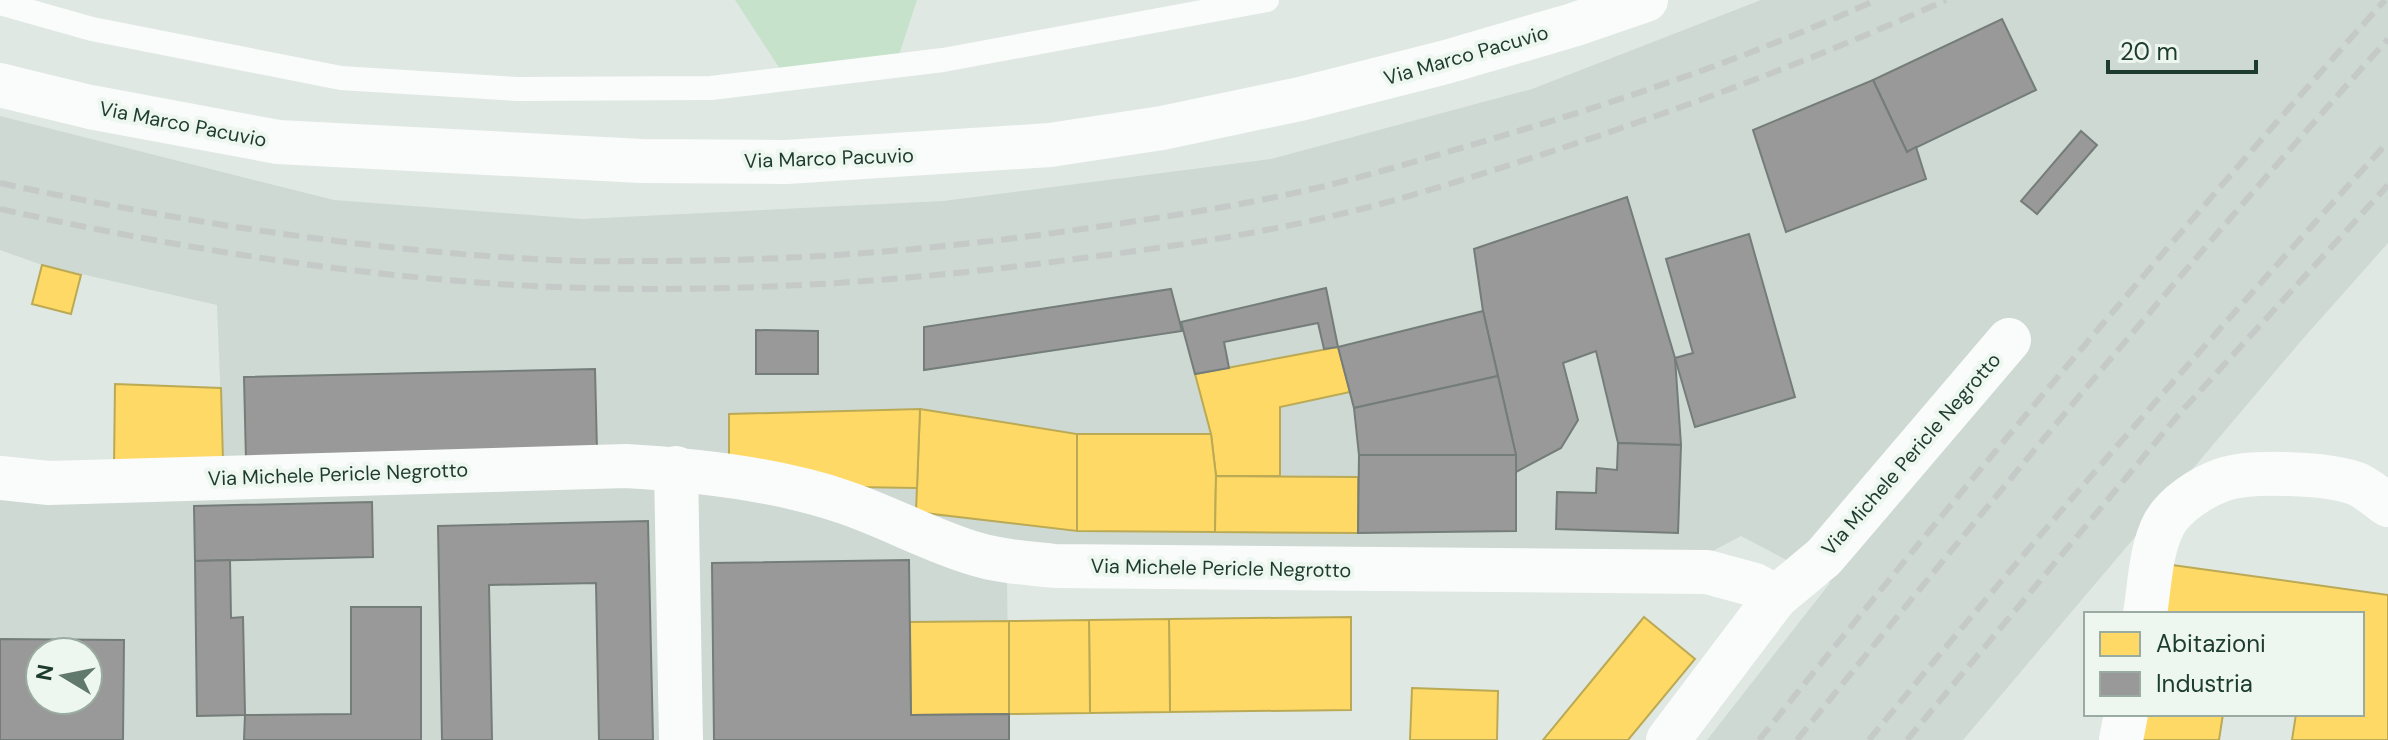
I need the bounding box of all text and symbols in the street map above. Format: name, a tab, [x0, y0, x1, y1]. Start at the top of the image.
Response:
street label: Via Marco Pacuvio	[1381, 19, 1551, 91]
scale bar	[2108, 24, 2256, 74]
text: 20 m	[2120, 36, 2178, 67]
street label: Via Marco Pacuvio	[97, 95, 269, 153]
street label: Via Marco Pacuvio	[744, 142, 914, 174]
street label: Via Michele Pericle Negrotto	[1816, 347, 2006, 561]
street label: Via Michele Pericle Negrotto	[207, 456, 469, 492]
street label: Via Michele Pericle Negrotto	[1090, 553, 1352, 583]
legend	[2084, 612, 2364, 716]
text: Abitazioni	[2156, 628, 2266, 659]
north arrow	[24, 636, 104, 716]
text: N	[29, 662, 60, 683]
text: Industria	[2156, 668, 2253, 699]

